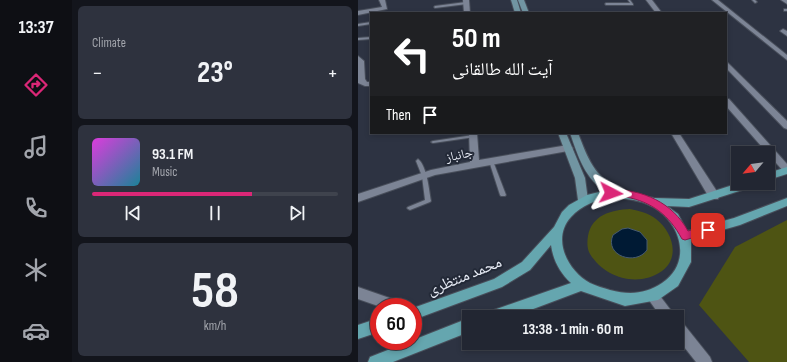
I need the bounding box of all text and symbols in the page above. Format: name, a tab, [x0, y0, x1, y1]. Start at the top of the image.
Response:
text: 13:37	[18, 17, 54, 38]
text: 50 m	[452, 22, 501, 55]
icon: left	[386, 28, 438, 80]
text: Climate	[92, 35, 126, 51]
text: 23°	[197, 55, 233, 91]
text: آیت الله طالقانی	[452, 59, 553, 80]
text: −	[92, 60, 103, 87]
text: +	[327, 60, 338, 87]
icon: directions	[22, 71, 50, 99]
icon: arrive	[419, 104, 441, 126]
text: Then	[386, 106, 411, 125]
icon: music	[22, 133, 50, 161]
street label: جانباز	[443, 144, 474, 166]
text: 93.1 FM	[152, 145, 193, 164]
north arrow	[731, 146, 775, 190]
map controls	[731, 146, 775, 190]
text: Music	[152, 164, 177, 180]
position arrow	[590, 172, 632, 214]
icon: phone	[22, 194, 50, 222]
icon: previous	[122, 202, 144, 224]
icon: pause	[204, 202, 226, 224]
icon: next	[286, 202, 308, 224]
pin	[691, 213, 725, 247]
icon: arrive	[697, 219, 719, 241]
street label: محمد منتظری	[424, 253, 505, 300]
icon: climate	[22, 256, 50, 284]
text: 58	[191, 260, 239, 323]
speed limit sign: 60	[370, 298, 422, 350]
icon: car	[22, 317, 50, 345]
text: km/h	[204, 318, 226, 334]
text: 13:38 · 1 min · 60 m	[523, 320, 623, 339]

